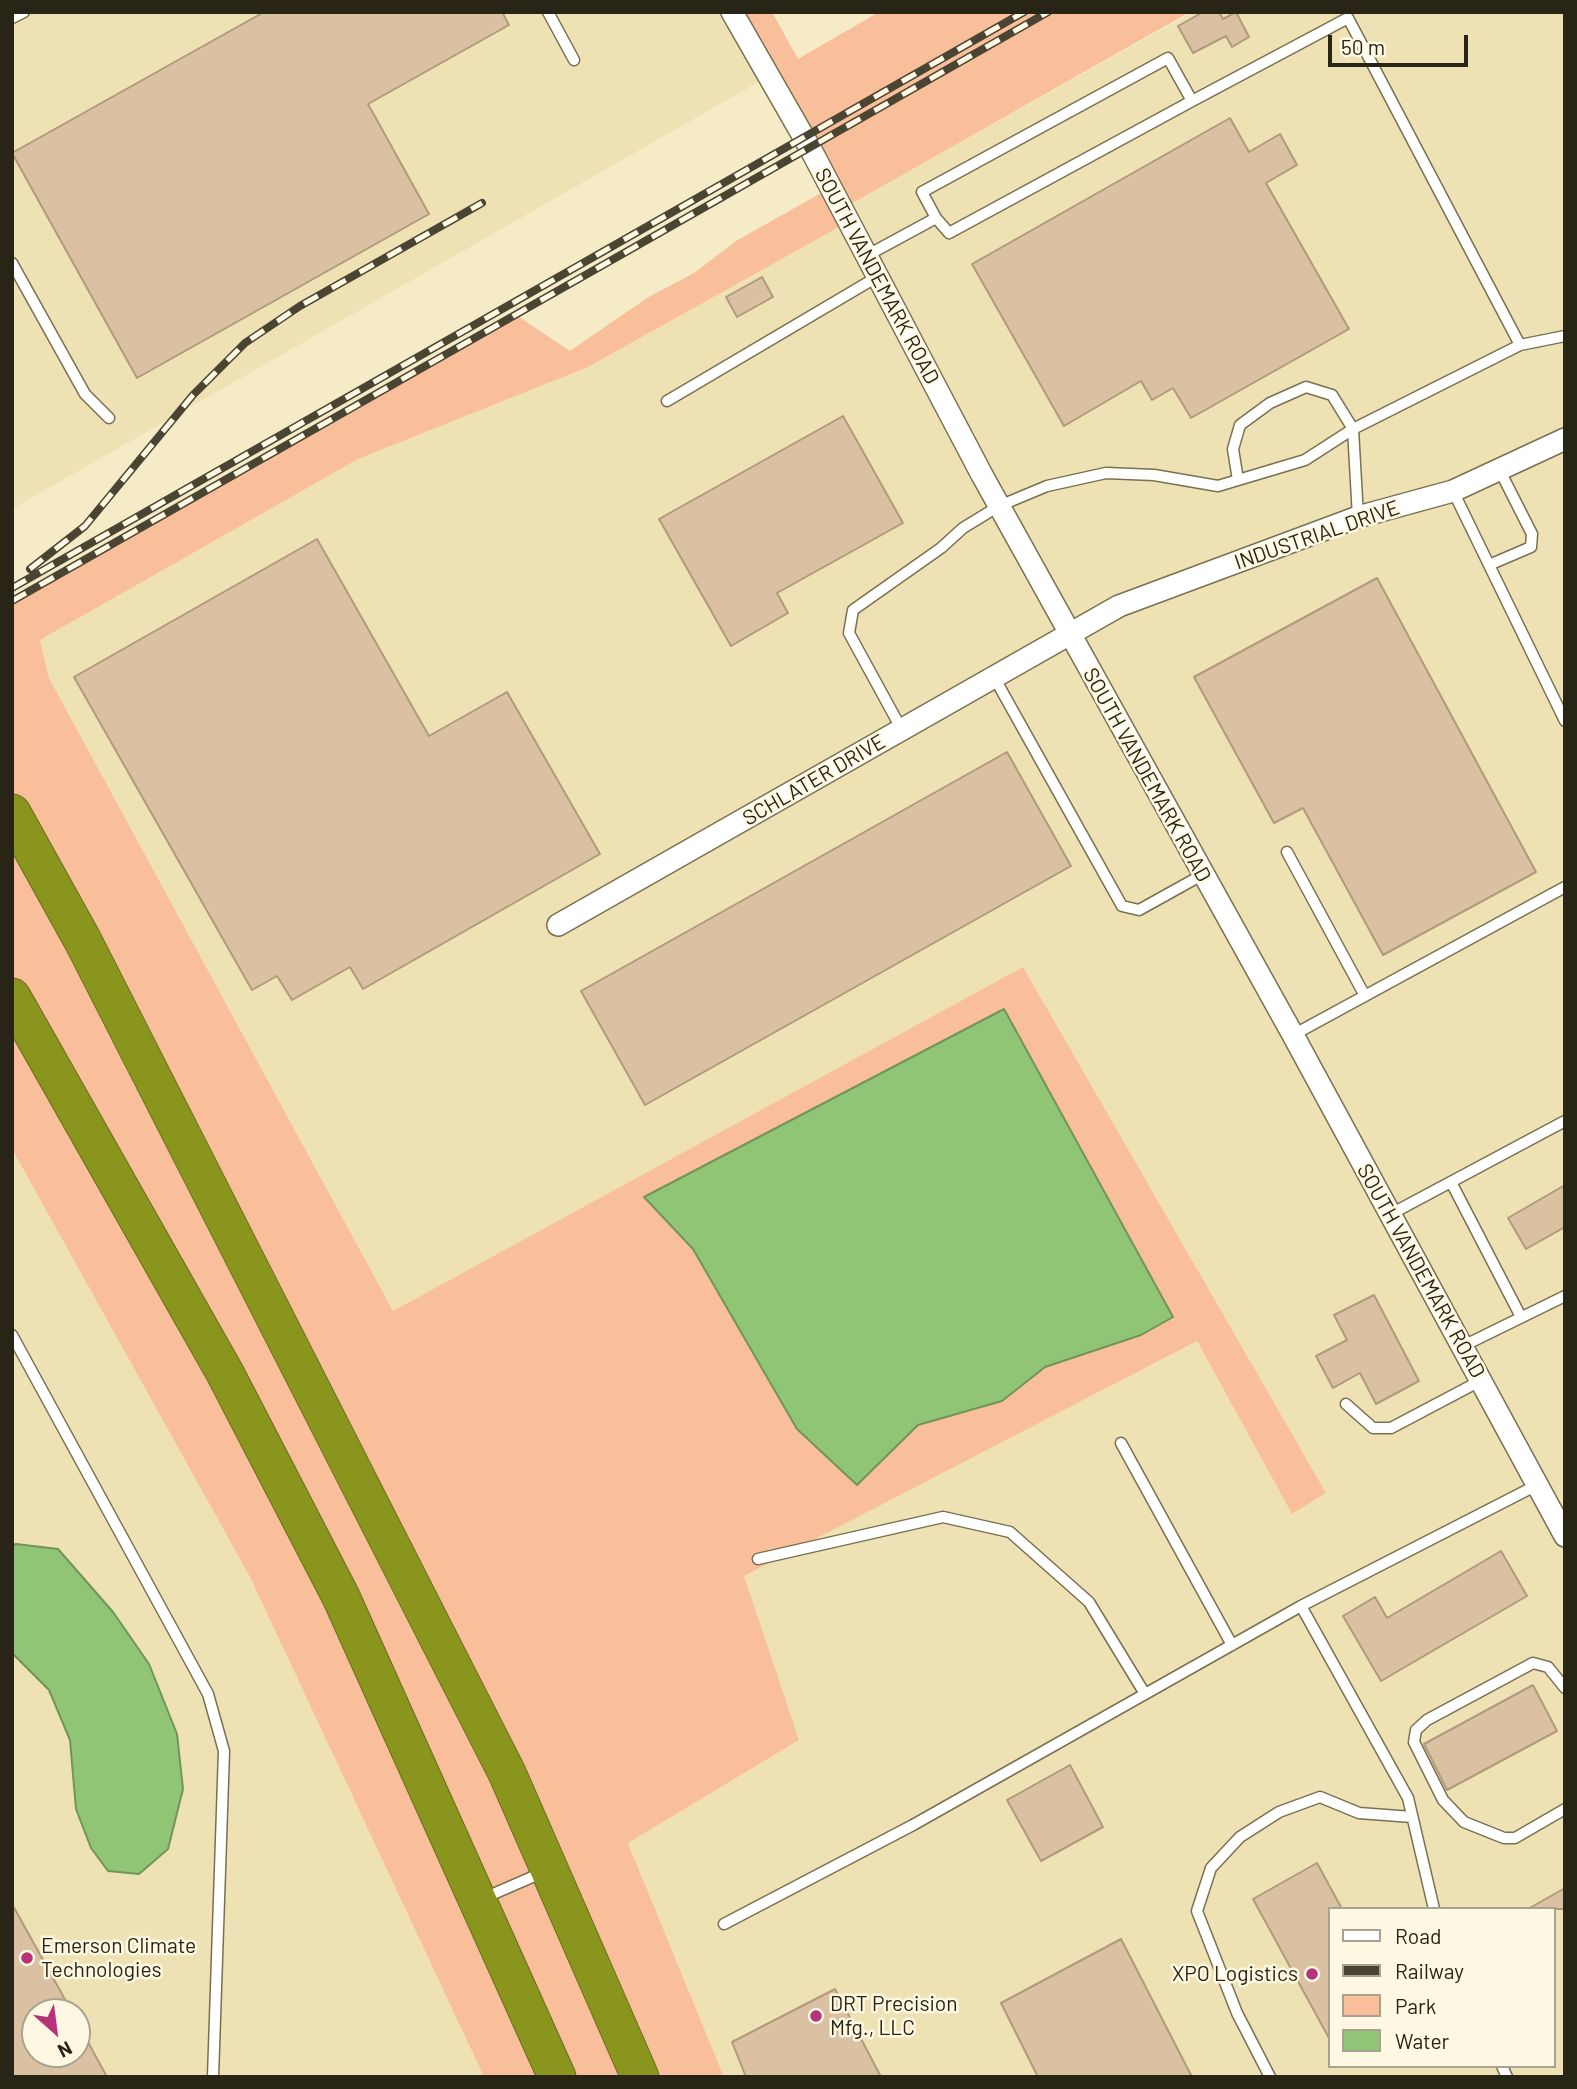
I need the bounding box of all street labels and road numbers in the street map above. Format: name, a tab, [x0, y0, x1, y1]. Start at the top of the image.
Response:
street label: SOUTH VANDEMARK ROAD	[809, 164, 945, 388]
street label: INDUSTRIAL DRIVE	[1231, 495, 1403, 575]
street label: SOUTH VANDEMARK ROAD	[1078, 664, 1216, 886]
street label: SCHLATER DRIVE	[738, 729, 890, 831]
street label: SOUTH VANDEMARK ROAD	[1352, 1160, 1490, 1382]

